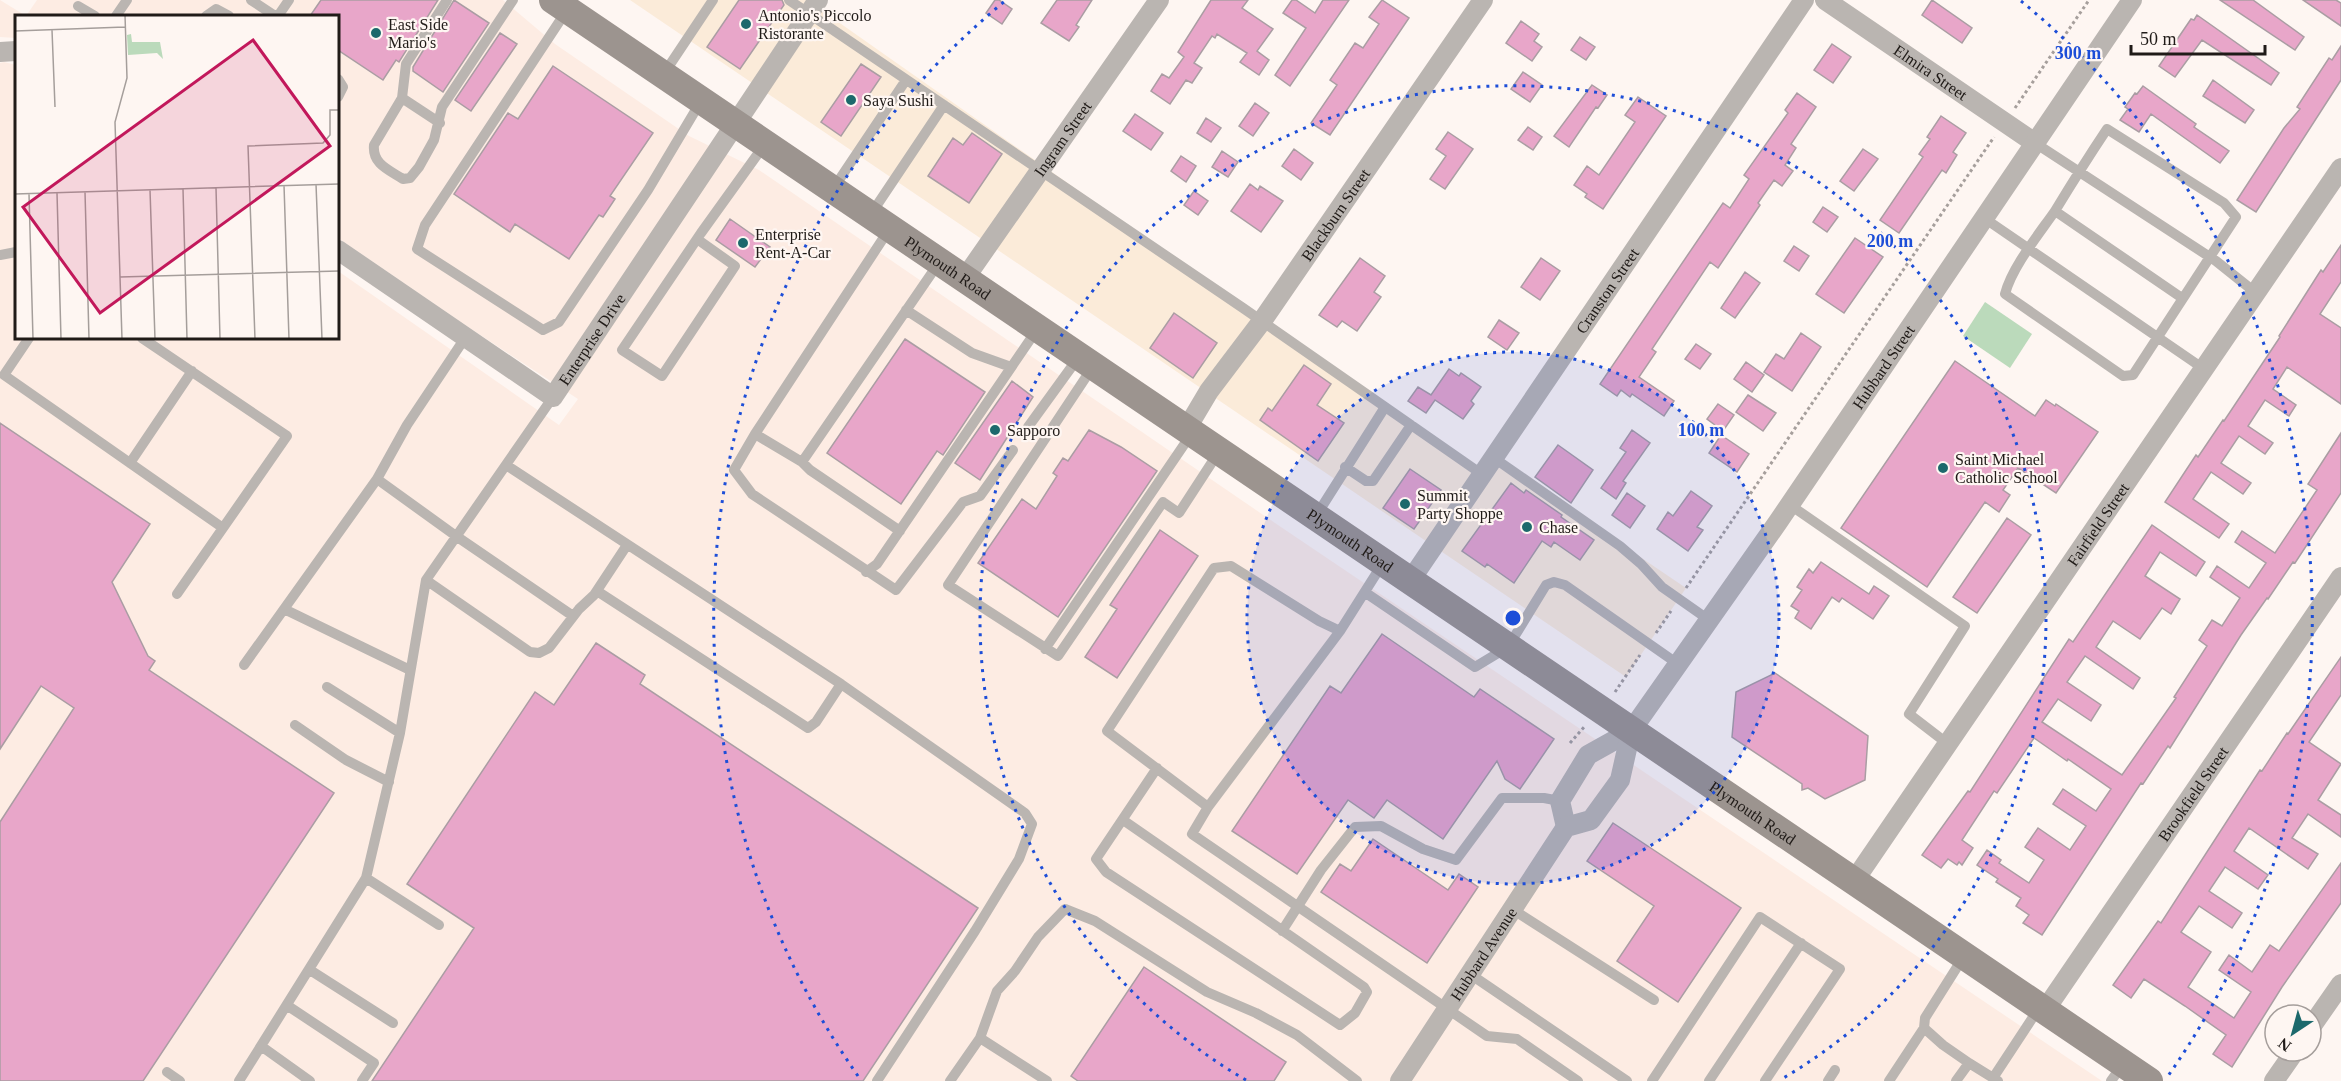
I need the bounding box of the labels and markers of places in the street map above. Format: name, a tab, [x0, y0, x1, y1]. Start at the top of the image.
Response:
place label: Antonio's Piccolo Ristorante	[758, 7, 872, 42]
place label: East Side Mario's	[388, 16, 448, 51]
marker: Antonio's Piccolo Ristorante	[739, 17, 753, 31]
marker: East Side Mario's	[369, 26, 383, 40]
place label: Saya Sushi	[863, 92, 934, 110]
marker: Saya Sushi	[844, 93, 858, 107]
place label: Enterprise Rent-A-Car	[755, 226, 831, 261]
marker: Enterprise Rent-A-Car	[736, 236, 750, 250]
place label: Sapporo	[1007, 422, 1060, 440]
marker: Sapporo	[988, 423, 1002, 437]
place label: Saint Michael Catholic School	[1955, 451, 2058, 486]
marker: Saint Michael Catholic School	[1936, 461, 1950, 475]
place label: Summit Party Shoppe	[1417, 487, 1503, 523]
marker: Summit Party Shoppe	[1398, 497, 1412, 511]
place label: Chase	[1539, 519, 1578, 536]
marker: Chase	[1520, 520, 1534, 534]
centre of rings	[1503, 608, 1523, 628]

